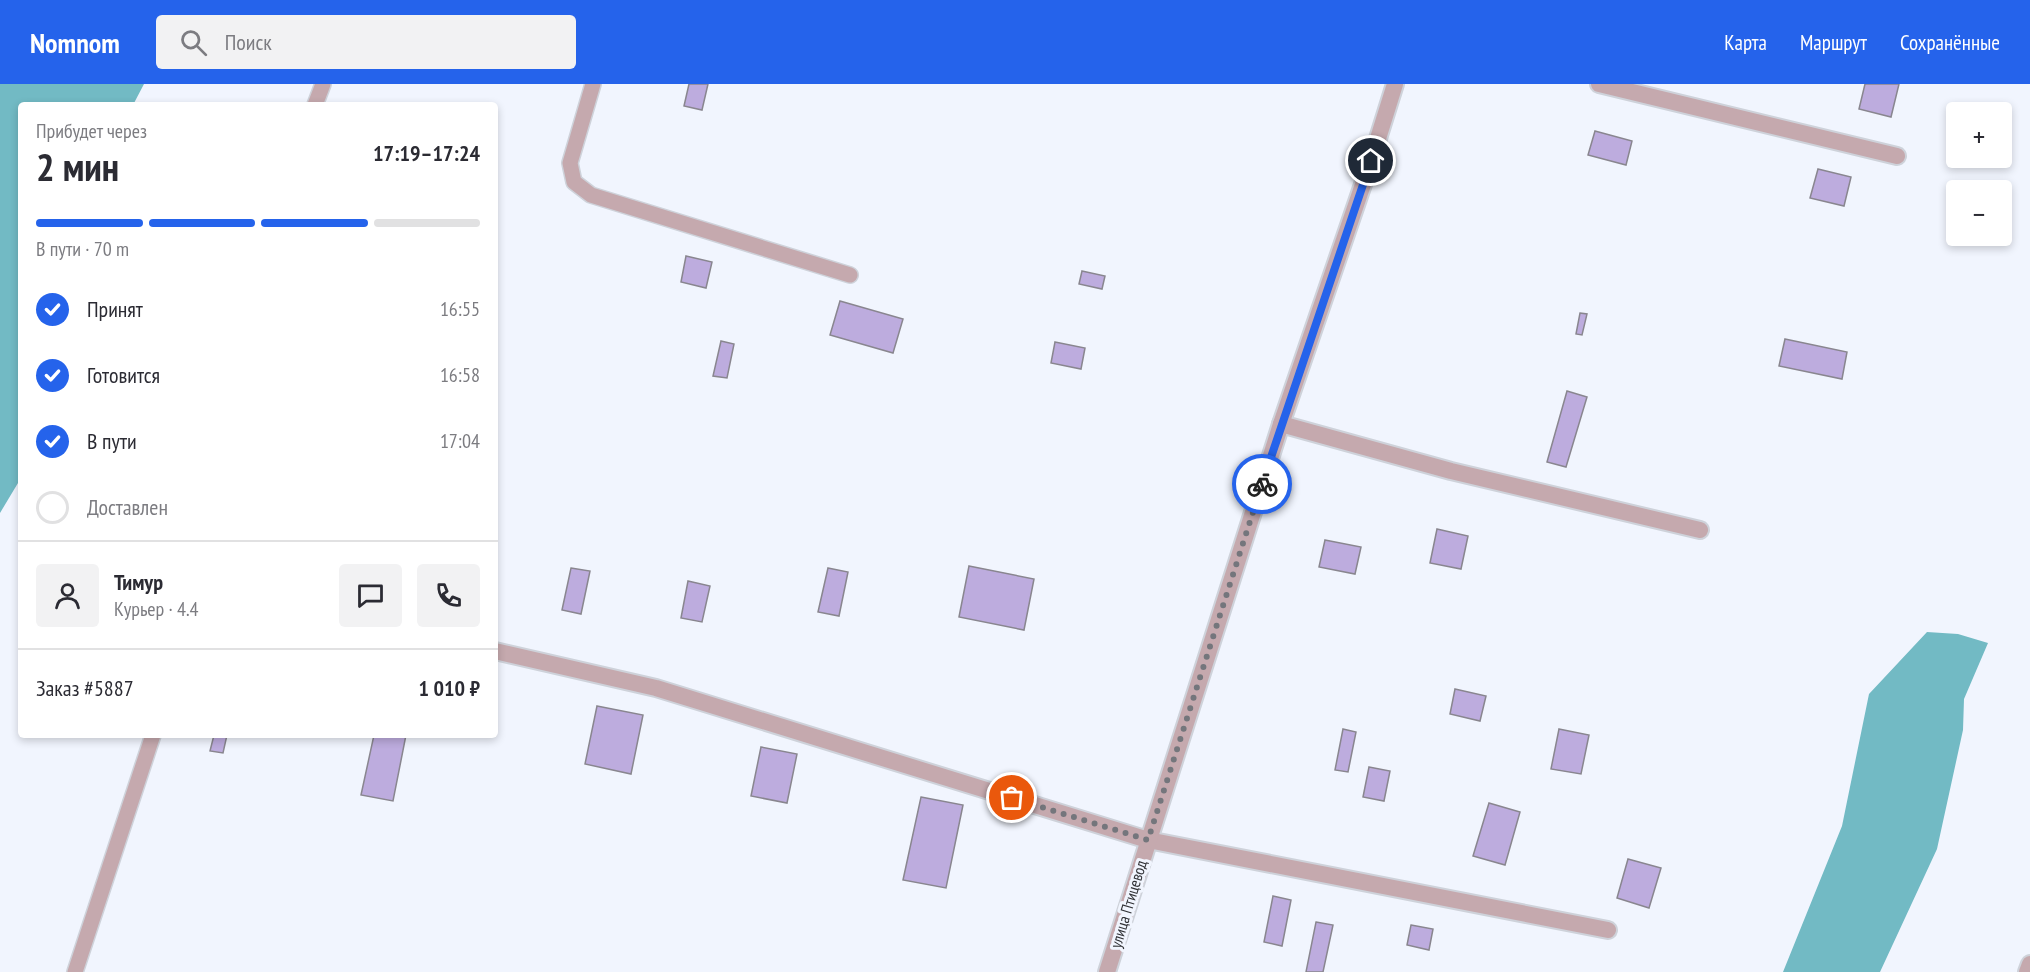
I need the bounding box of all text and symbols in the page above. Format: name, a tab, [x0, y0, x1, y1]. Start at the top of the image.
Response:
search box	[156, 15, 576, 69]
text: Nomnom	[30, 24, 120, 61]
icon: search	[177, 26, 210, 59]
text: Поиск	[225, 28, 272, 56]
text: Карта	[1724, 29, 1767, 56]
text: Маршрут	[1800, 29, 1867, 56]
text: Сохранённые	[1900, 29, 2000, 56]
map controls	[1946, 102, 2012, 246]
button: +	[1946, 102, 2012, 168]
text: Прибудет через	[36, 118, 147, 144]
pin	[1345, 135, 1396, 186]
text: 17:19–17:24	[373, 139, 480, 167]
text: 2 мин	[36, 141, 119, 192]
icon: home	[1354, 144, 1387, 177]
button: −	[1946, 180, 2012, 246]
text: В пути · 70 m	[36, 236, 129, 262]
icon: check	[36, 293, 69, 326]
text: Принят	[87, 295, 143, 323]
text: 16:55	[440, 296, 480, 322]
icon: check	[36, 359, 69, 392]
text: Готовится	[87, 361, 160, 389]
text: 16:58	[440, 362, 480, 388]
icon: check	[36, 425, 69, 458]
text: В пути	[87, 427, 137, 455]
text: 17:04	[440, 428, 480, 454]
courier	[1232, 454, 1292, 514]
icon: bike	[1246, 468, 1279, 501]
text: Доставлен	[87, 493, 168, 521]
button: person	[36, 564, 99, 627]
button: chat	[339, 564, 402, 627]
button: phone	[417, 564, 480, 627]
text: Тимур	[114, 568, 163, 596]
text: Курьер · 4.4	[114, 596, 199, 622]
text: Заказ #5887	[36, 674, 134, 702]
text: 1 010 ₽	[418, 674, 480, 702]
pin	[986, 772, 1037, 823]
icon: bag	[995, 781, 1028, 814]
street label: улица Птицевод	[1105, 858, 1151, 950]

